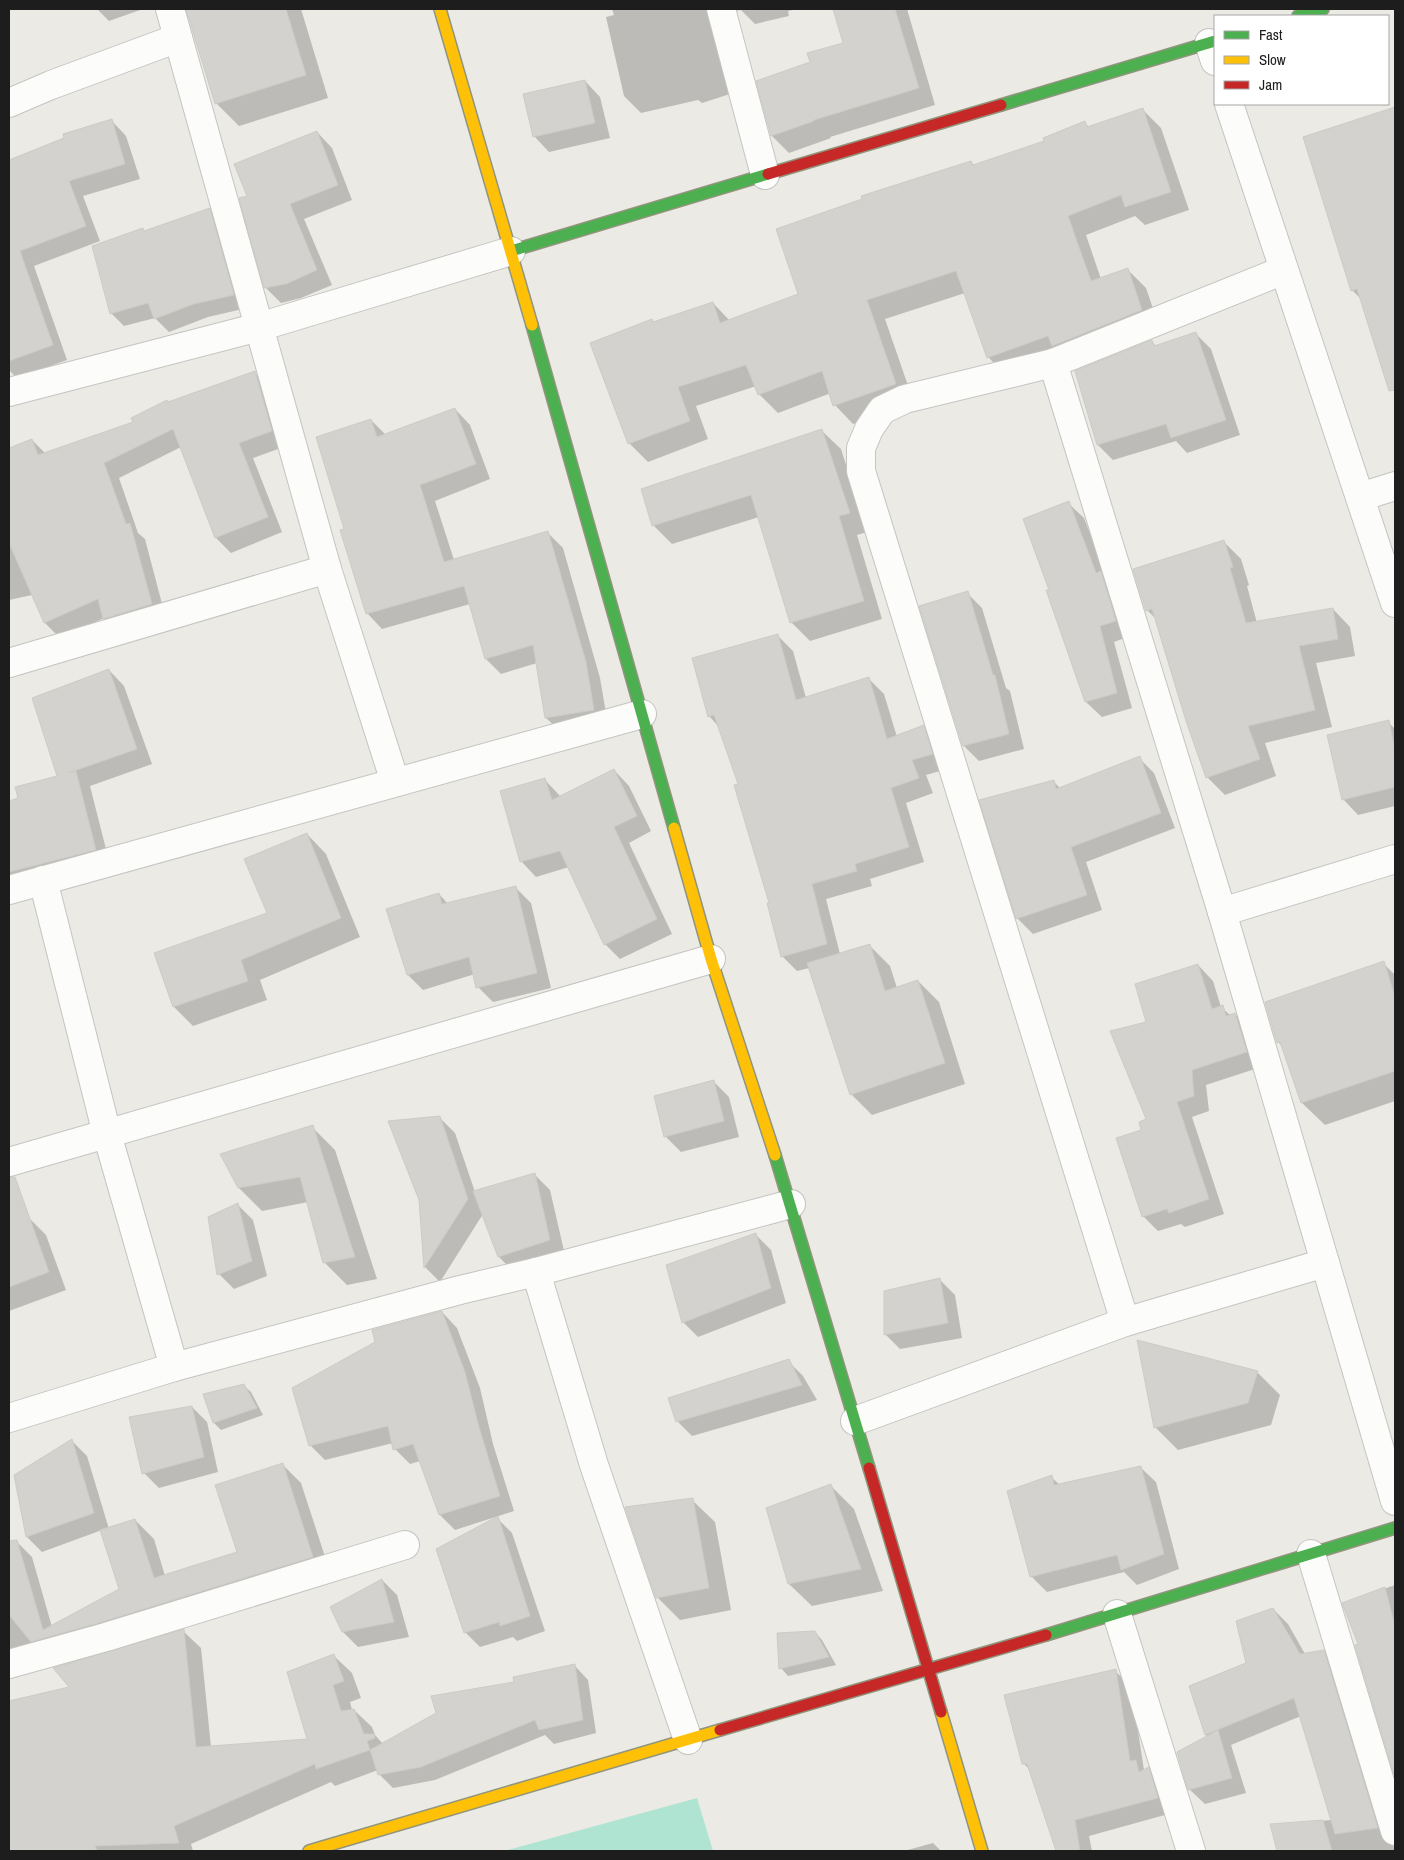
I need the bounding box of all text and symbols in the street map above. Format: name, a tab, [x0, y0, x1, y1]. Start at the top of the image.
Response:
legend	[1214, 15, 1389, 105]
text: Fast	[1259, 24, 1283, 45]
text: Slow	[1259, 49, 1286, 70]
text: Jam	[1259, 74, 1282, 95]

